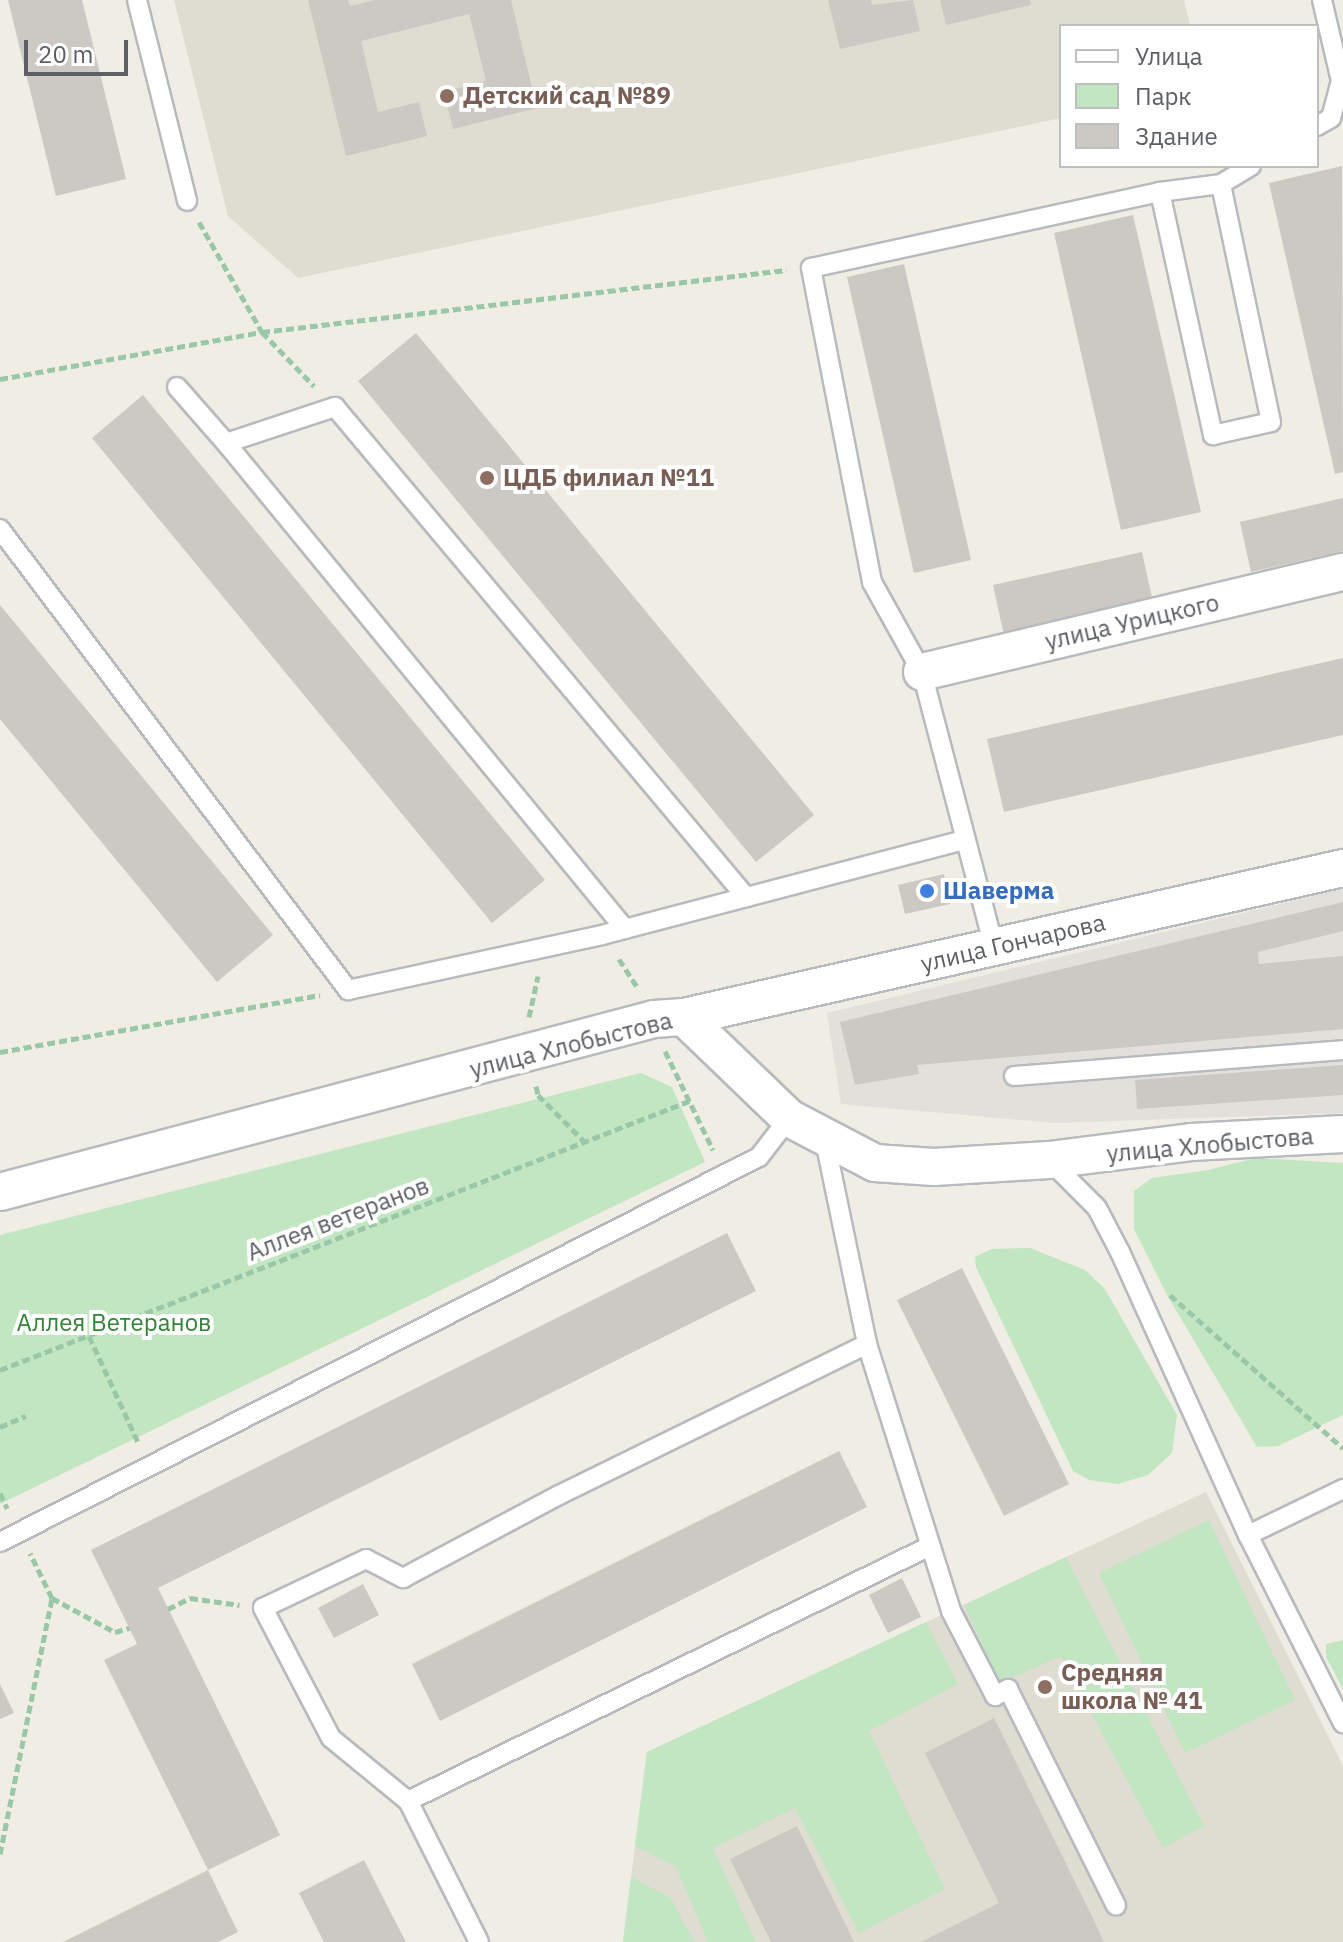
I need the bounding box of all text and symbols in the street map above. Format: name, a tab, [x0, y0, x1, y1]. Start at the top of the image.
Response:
scale bar	[28, 24, 132, 74]
legend	[1059, 24, 1319, 168]
text: 20 m	[38, 38, 93, 70]
text: Улица	[1135, 40, 1203, 72]
text: Парк	[1135, 80, 1192, 112]
place label: Детский сад №89	[463, 82, 671, 110]
marker: Детский сад №89	[438, 87, 456, 105]
text: Здание	[1135, 120, 1218, 152]
place label: ЦДБ филиал №11	[503, 464, 714, 492]
marker: ЦДБ филиал №11	[478, 469, 496, 487]
street label: улица Урицкого	[1042, 588, 1222, 656]
place label: Шаверма	[943, 877, 1054, 905]
marker: Шаверма	[918, 882, 936, 900]
street label: улица Гончарова	[918, 908, 1108, 978]
street label: улица Хлобыстова	[467, 1006, 675, 1084]
street label: улица Хлобыстова	[1105, 1122, 1315, 1168]
street label: Аллея ветеранов	[243, 1171, 433, 1267]
park label: Аллея Ветеранов	[17, 1309, 211, 1337]
place label: Средняя школа № 41	[1061, 1659, 1202, 1715]
marker: Средняя школа № 41	[1036, 1678, 1054, 1696]

